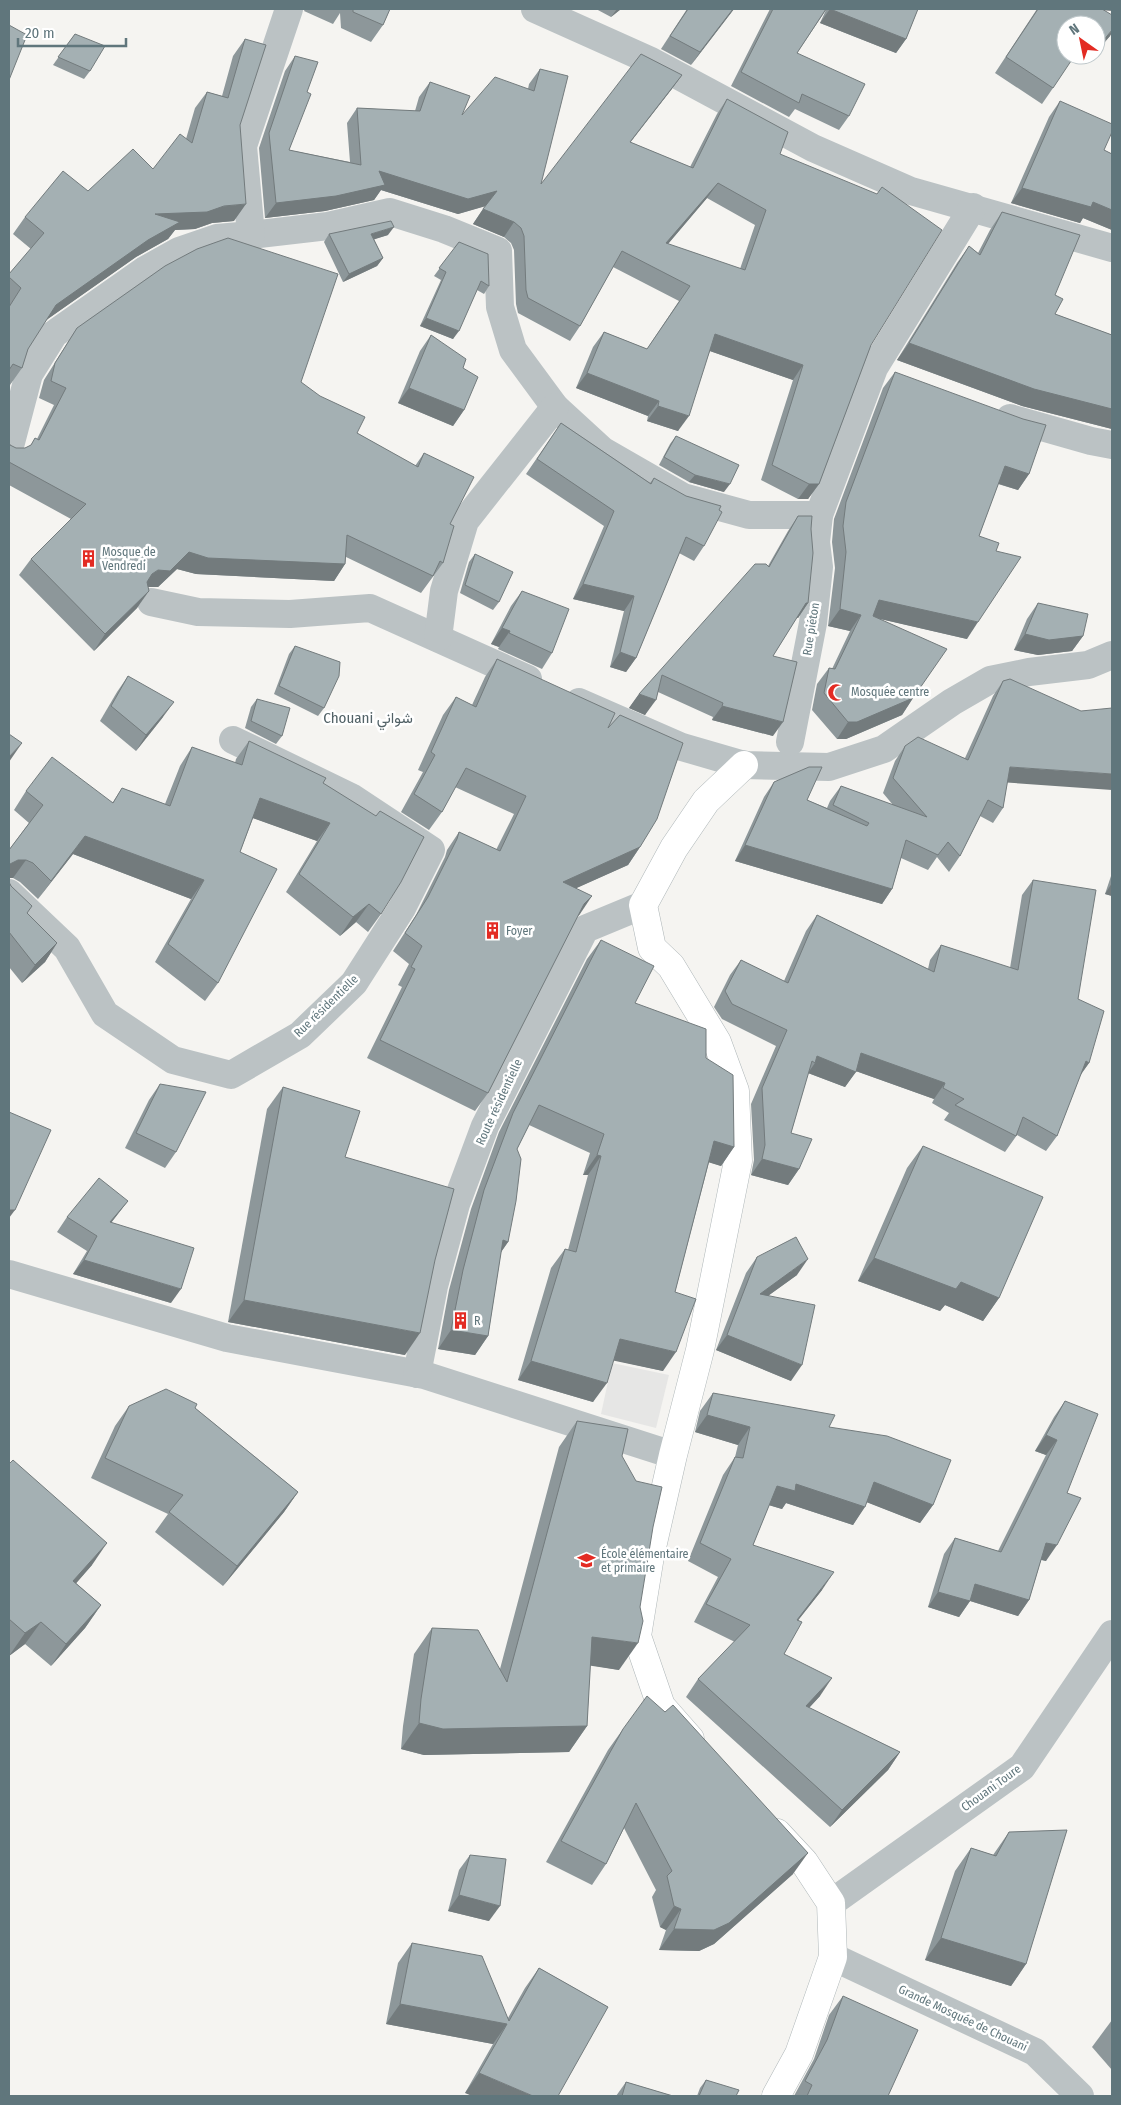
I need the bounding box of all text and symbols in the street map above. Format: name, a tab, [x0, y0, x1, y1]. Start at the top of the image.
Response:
scale bar	[18, 15, 125, 47]
north arrow	[1056, 15, 1106, 65]
text: N	[1066, 20, 1082, 39]
text: 20 m	[25, 24, 55, 42]
place label: Mosque de Vendredi	[102, 545, 156, 573]
building icon: Mosque de Vendredi	[78, 549, 98, 569]
street label: Rue piéton	[800, 602, 822, 656]
mosque icon: Mosquée centre	[827, 682, 847, 702]
place label: Mosquée centre	[851, 685, 929, 699]
district label: Chouani شواني	[323, 709, 413, 731]
building icon: Foyer	[482, 921, 502, 941]
place label: Foyer	[506, 924, 533, 938]
street label: Rue résidentielle	[291, 972, 361, 1040]
street label: Route résidentielle	[473, 1057, 525, 1147]
building icon: R	[450, 1311, 470, 1331]
place label: R	[474, 1314, 481, 1328]
place label: École élémentaire et primaire	[601, 1546, 689, 1575]
school or university icon: École élémentaire et primaire	[577, 1551, 597, 1571]
street label: Chouani Toure	[958, 1762, 1024, 1814]
street label: Grande Mosquée de Chouani	[896, 1982, 1030, 2054]

